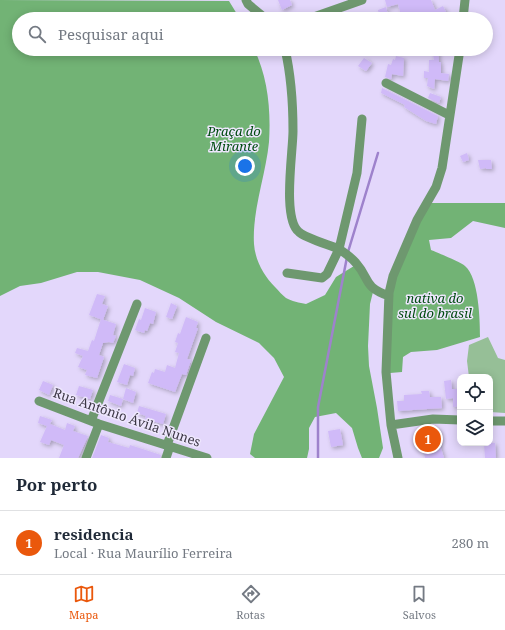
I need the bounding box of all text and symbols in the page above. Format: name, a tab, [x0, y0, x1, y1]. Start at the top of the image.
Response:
search box	[12, 12, 493, 56]
icon: search	[26, 23, 48, 45]
text: Pesquisar aqui	[58, 24, 164, 44]
park label: Praça do Mirante	[206, 122, 261, 155]
your location	[235, 156, 255, 176]
park label: nativa do sul do brasil	[398, 289, 472, 322]
map controls	[457, 374, 493, 446]
button: locate	[457, 374, 493, 410]
street label: Rua Antônio Ávila Nunes	[51, 383, 203, 451]
button: layers	[457, 410, 493, 446]
pin: 1	[415, 424, 441, 454]
text: Por perto	[16, 473, 98, 496]
text: residencia	[54, 524, 133, 544]
text: 1	[25, 534, 33, 552]
text: 280 m	[452, 534, 489, 552]
text: Local · Rua Maurílio Ferreira	[54, 544, 233, 562]
tab: Mapa	[69, 583, 98, 622]
tab: Rotas	[236, 583, 265, 622]
tab: Salvos	[403, 583, 436, 622]

